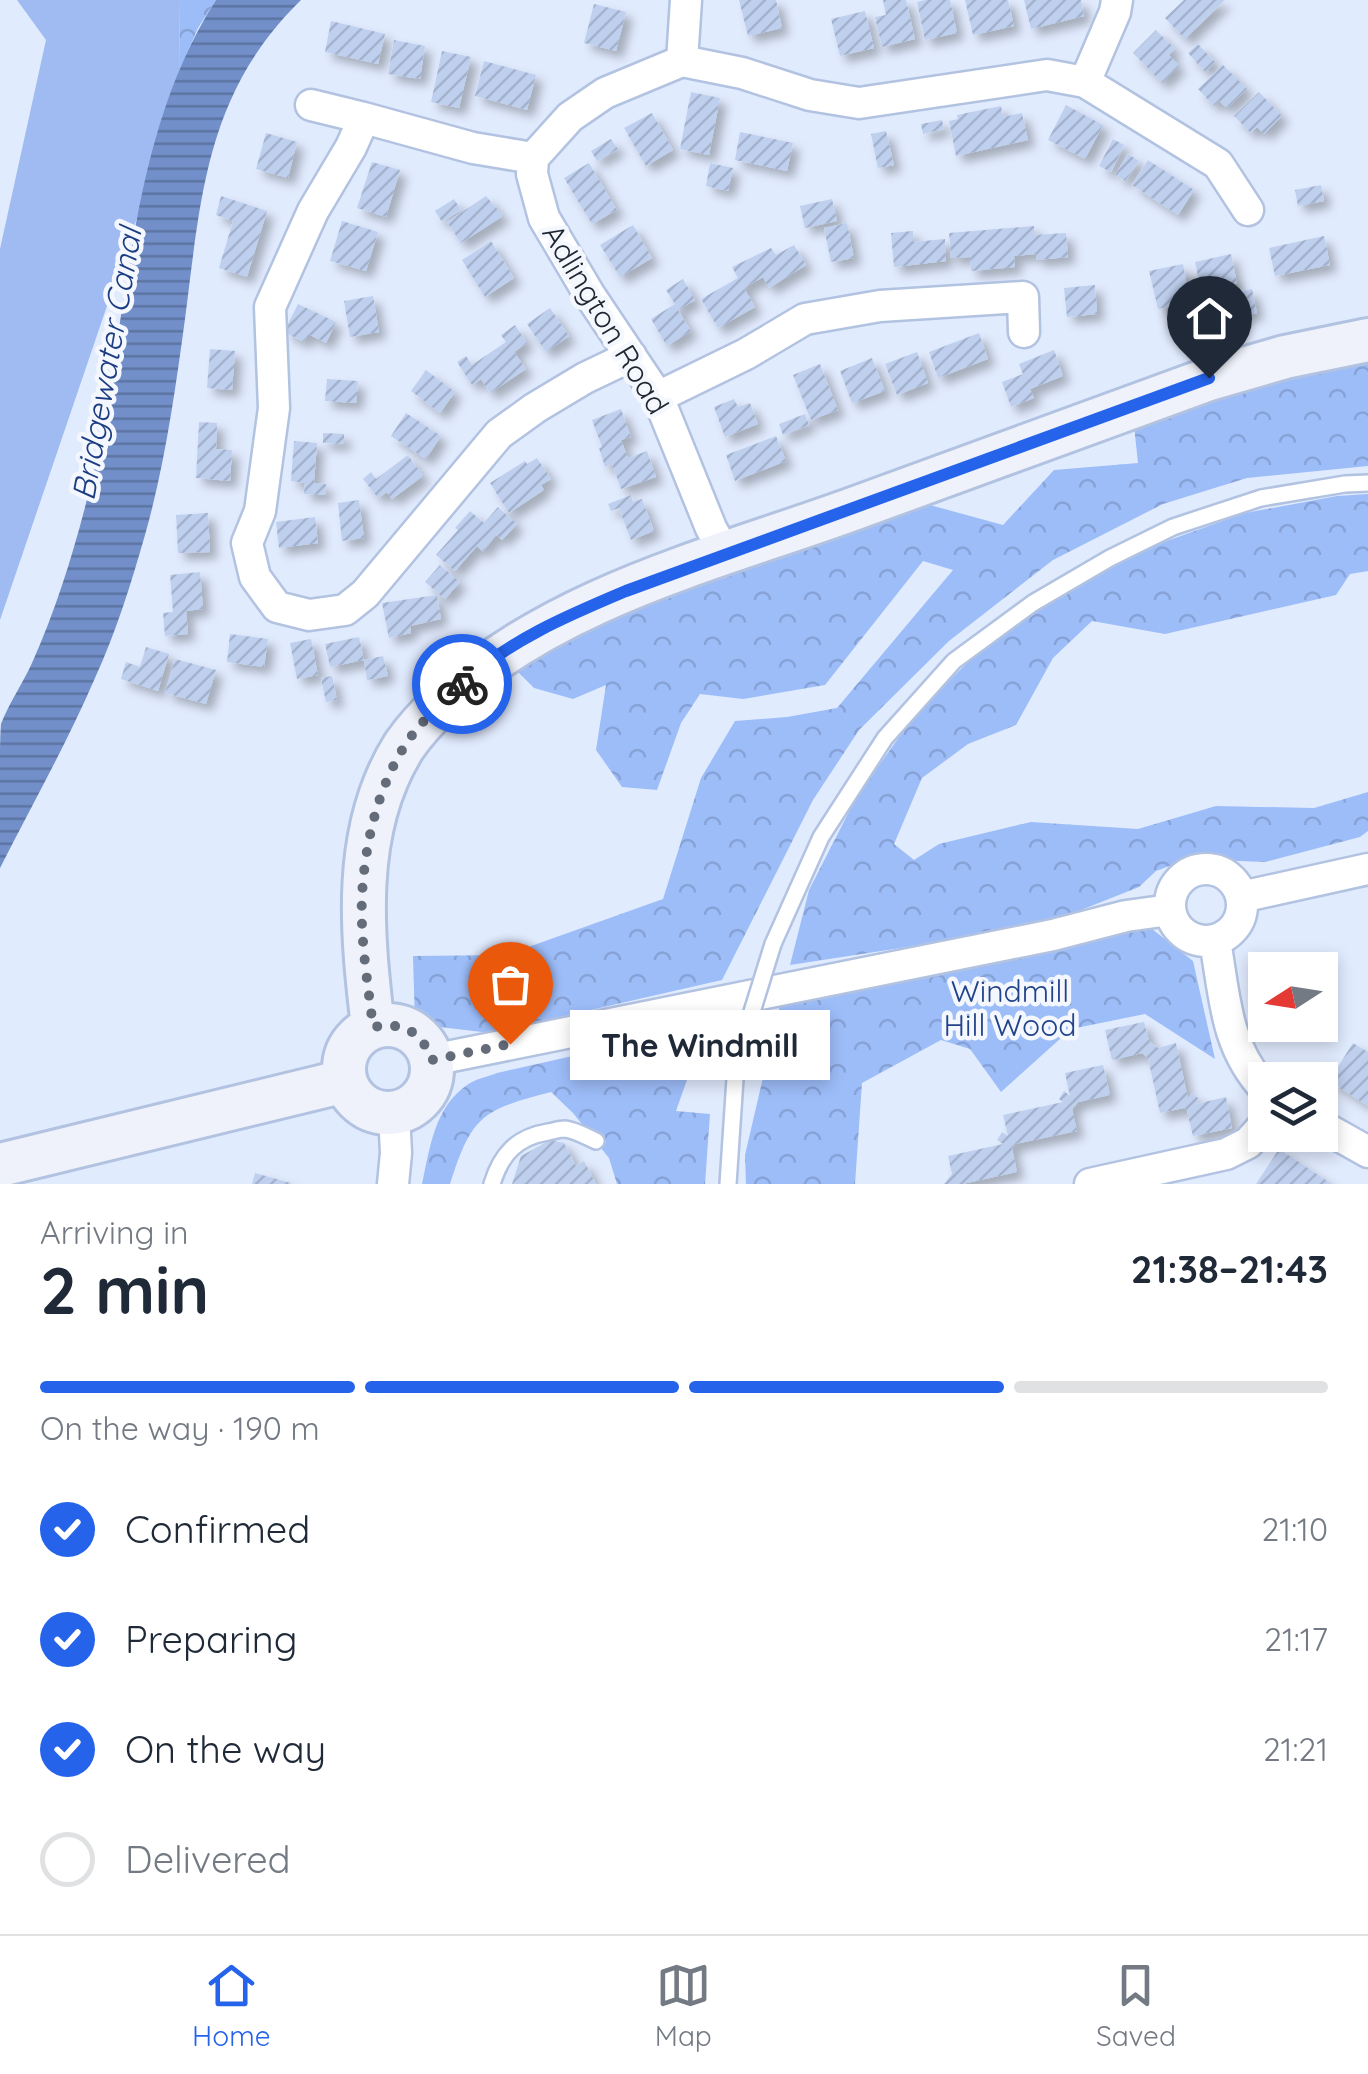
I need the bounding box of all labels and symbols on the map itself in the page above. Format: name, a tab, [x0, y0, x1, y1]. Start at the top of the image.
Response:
street label: Adlington Road	[534, 217, 678, 421]
water label: Bridgewater Canal	[62, 221, 150, 503]
pin	[1167, 276, 1252, 379]
courier	[412, 634, 512, 734]
pin	[468, 942, 553, 1045]
north arrow	[1248, 952, 1338, 1042]
park label: Windmill Hill Wood	[944, 972, 1076, 1044]
callout: The Windmill	[570, 1009, 830, 1079]

